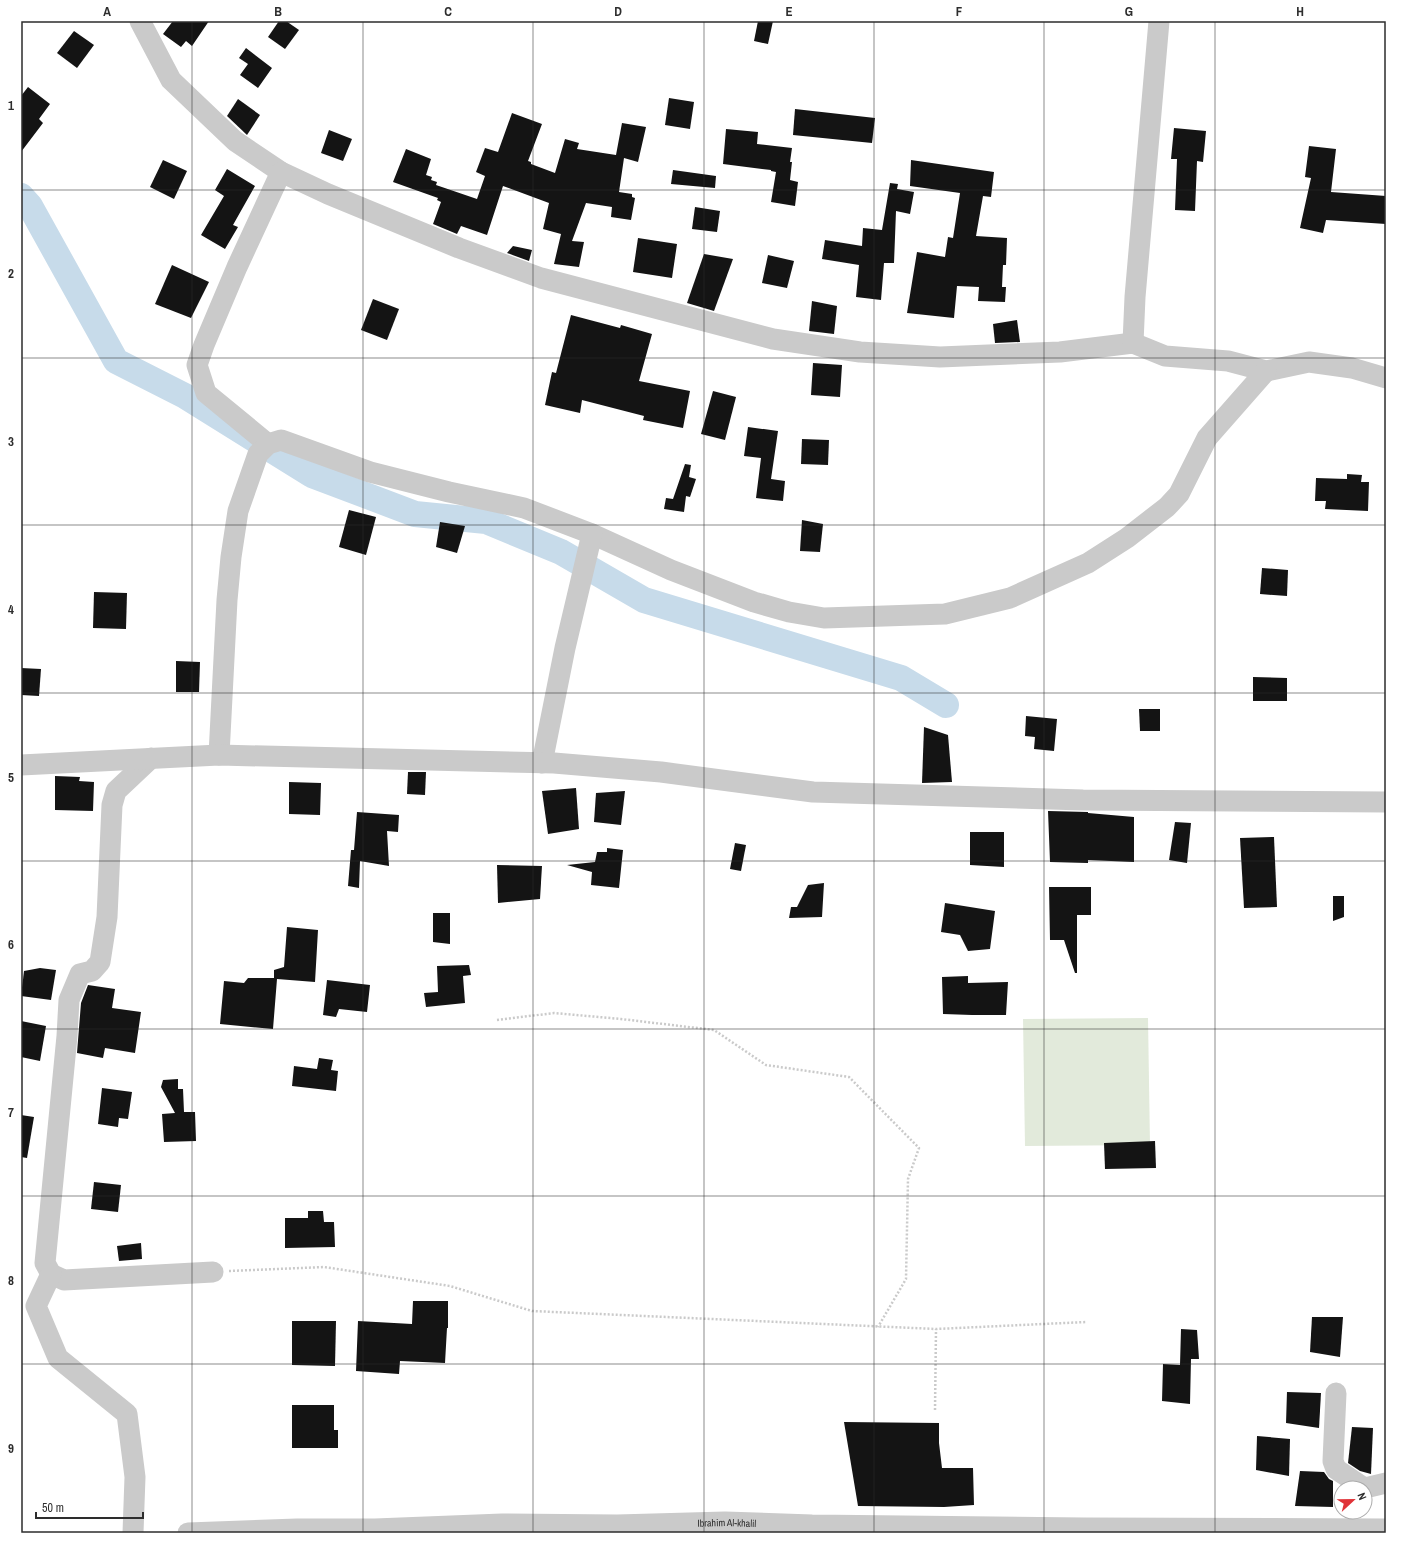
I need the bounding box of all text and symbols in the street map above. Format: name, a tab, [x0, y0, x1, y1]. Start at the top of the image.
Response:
text: A	[103, 3, 111, 20]
text: B	[274, 3, 282, 20]
text: C	[444, 3, 452, 20]
text: D	[614, 3, 622, 20]
text: E	[785, 3, 793, 20]
text: F	[956, 3, 963, 20]
text: G	[1125, 3, 1133, 20]
text: H	[1296, 3, 1304, 20]
text: 1	[8, 97, 14, 114]
text: 2	[8, 265, 14, 282]
text: 3	[8, 433, 14, 450]
text: 4	[8, 601, 14, 618]
text: 5	[8, 769, 14, 786]
text: 6	[8, 936, 14, 953]
text: 7	[8, 1104, 14, 1121]
text: 8	[8, 1272, 14, 1289]
text: 9	[8, 1440, 14, 1457]
north arrow	[1333, 1480, 1373, 1520]
text: N	[1355, 1491, 1370, 1502]
scale bar	[36, 1494, 143, 1520]
text: 50 m	[42, 1500, 64, 1516]
street label: Ibrahim Al-khalil	[697, 1515, 757, 1530]

